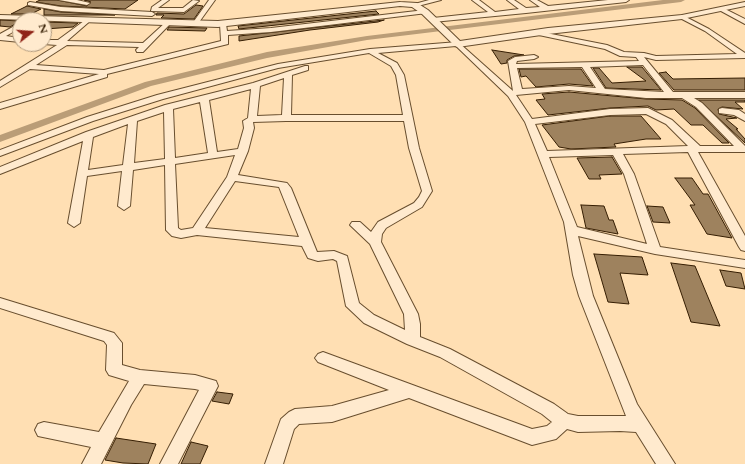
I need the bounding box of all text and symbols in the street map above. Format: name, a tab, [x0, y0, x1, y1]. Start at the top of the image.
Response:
north arrow	[12, 12, 52, 52]
text: N	[34, 22, 52, 35]

